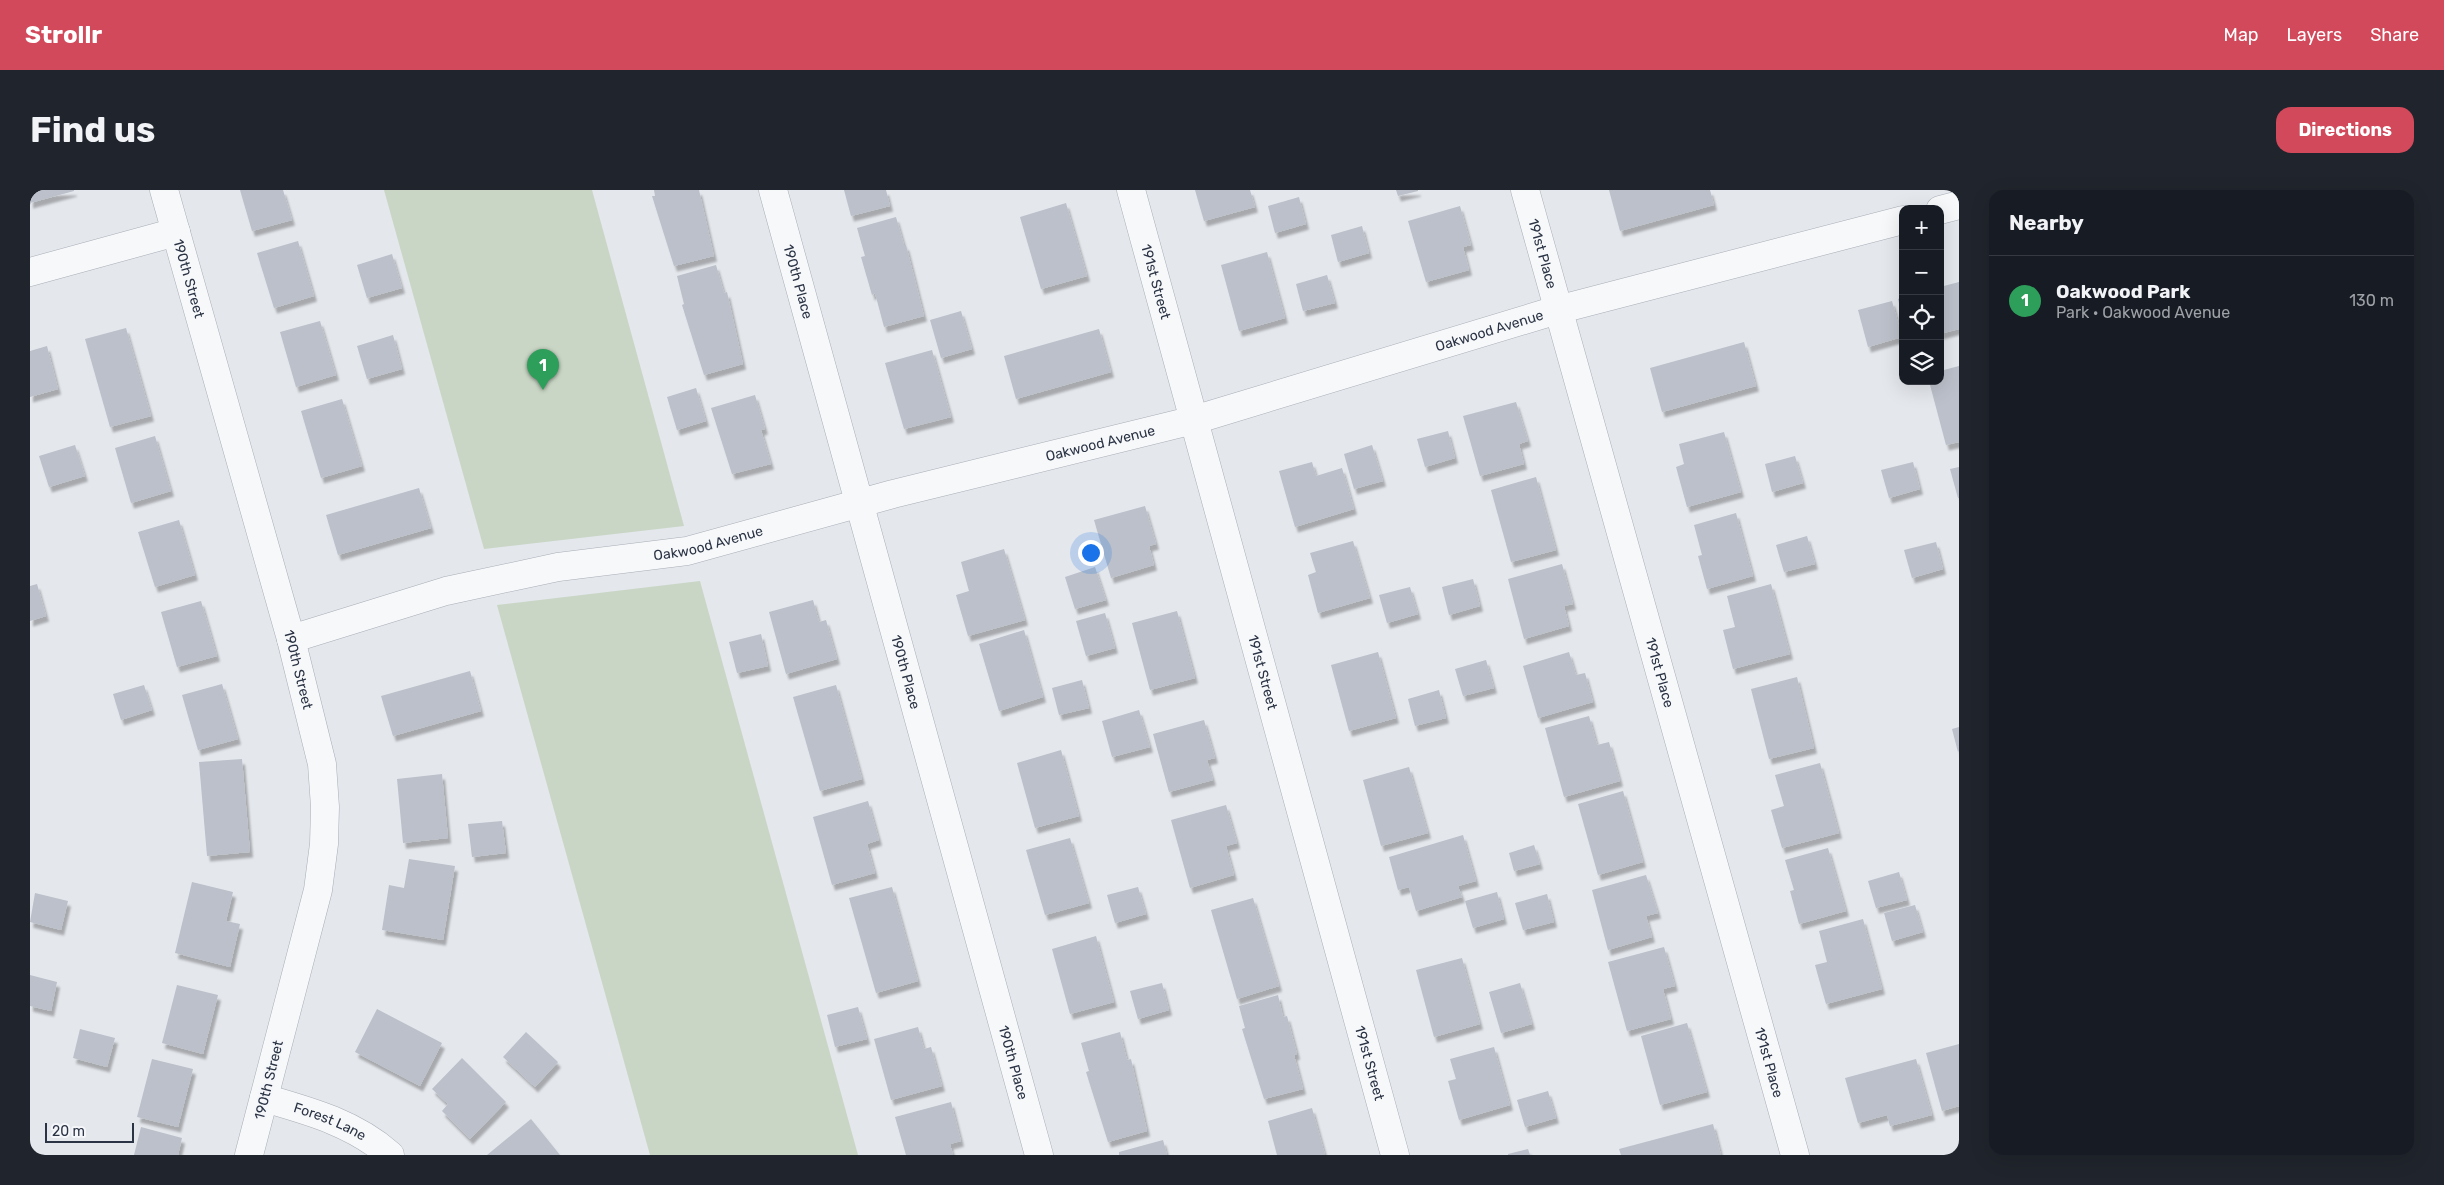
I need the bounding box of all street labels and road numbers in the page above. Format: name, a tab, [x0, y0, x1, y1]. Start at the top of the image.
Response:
street label: 191st Place	[1525, 217, 1561, 291]
street label: 190th Street	[170, 237, 208, 320]
street label: 191st Street	[1138, 242, 1175, 321]
street label: 190th Place	[780, 243, 817, 321]
street label: Oakwood Avenue	[1433, 306, 1545, 355]
street label: Oakwood Avenue	[1044, 421, 1157, 465]
street label: Oakwood Avenue	[652, 522, 765, 564]
street label: 190th Street	[280, 628, 317, 711]
street label: 190th Place	[888, 633, 924, 711]
street label: 191st Street	[1245, 633, 1281, 712]
street label: 191st Place	[1642, 635, 1678, 710]
street label: 190th Place	[995, 1023, 1032, 1102]
street label: 191st Street	[1351, 1024, 1388, 1103]
street label: 191st Place	[1751, 1025, 1787, 1100]
street label: 190th Street	[251, 1038, 287, 1121]
street label: Forest Lane	[292, 1099, 370, 1144]

